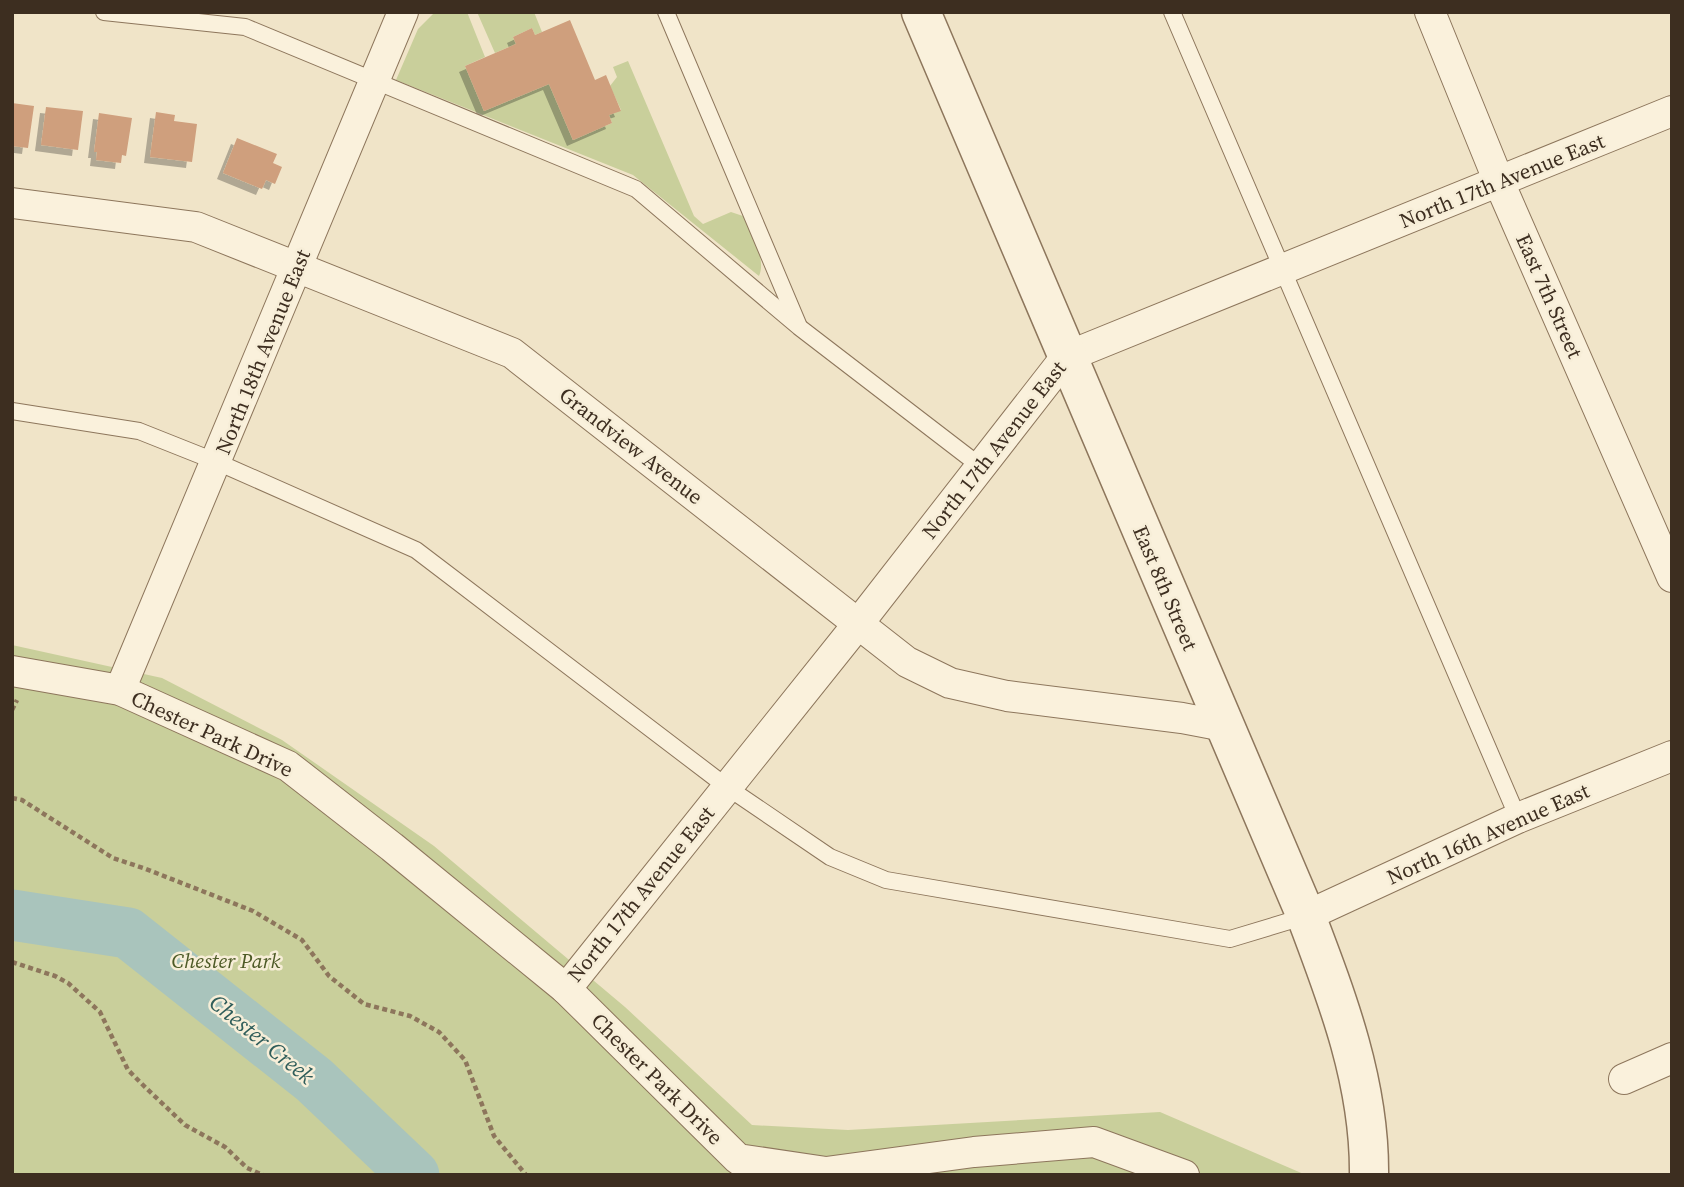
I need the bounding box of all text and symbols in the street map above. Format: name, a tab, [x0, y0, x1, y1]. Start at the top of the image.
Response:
street label: North 17th Avenue East	[1395, 126, 1609, 235]
street label: East 7th Street	[1509, 229, 1590, 363]
street label: North 18th Avenue East	[208, 245, 317, 459]
street label: North 17th Avenue East	[915, 354, 1072, 545]
street label: Grandview Avenue	[553, 380, 709, 511]
street label: East 8th Street	[1126, 521, 1205, 655]
street label: Chester Park Drive	[126, 683, 298, 784]
street label: North 16th Avenue East	[1382, 776, 1594, 891]
street label: North 17th Avenue East	[560, 799, 721, 988]
park label: Chester Park	[171, 946, 281, 975]
water label: Chester Creek	[203, 987, 321, 1091]
street label: Chester Park Drive	[585, 1006, 730, 1151]

